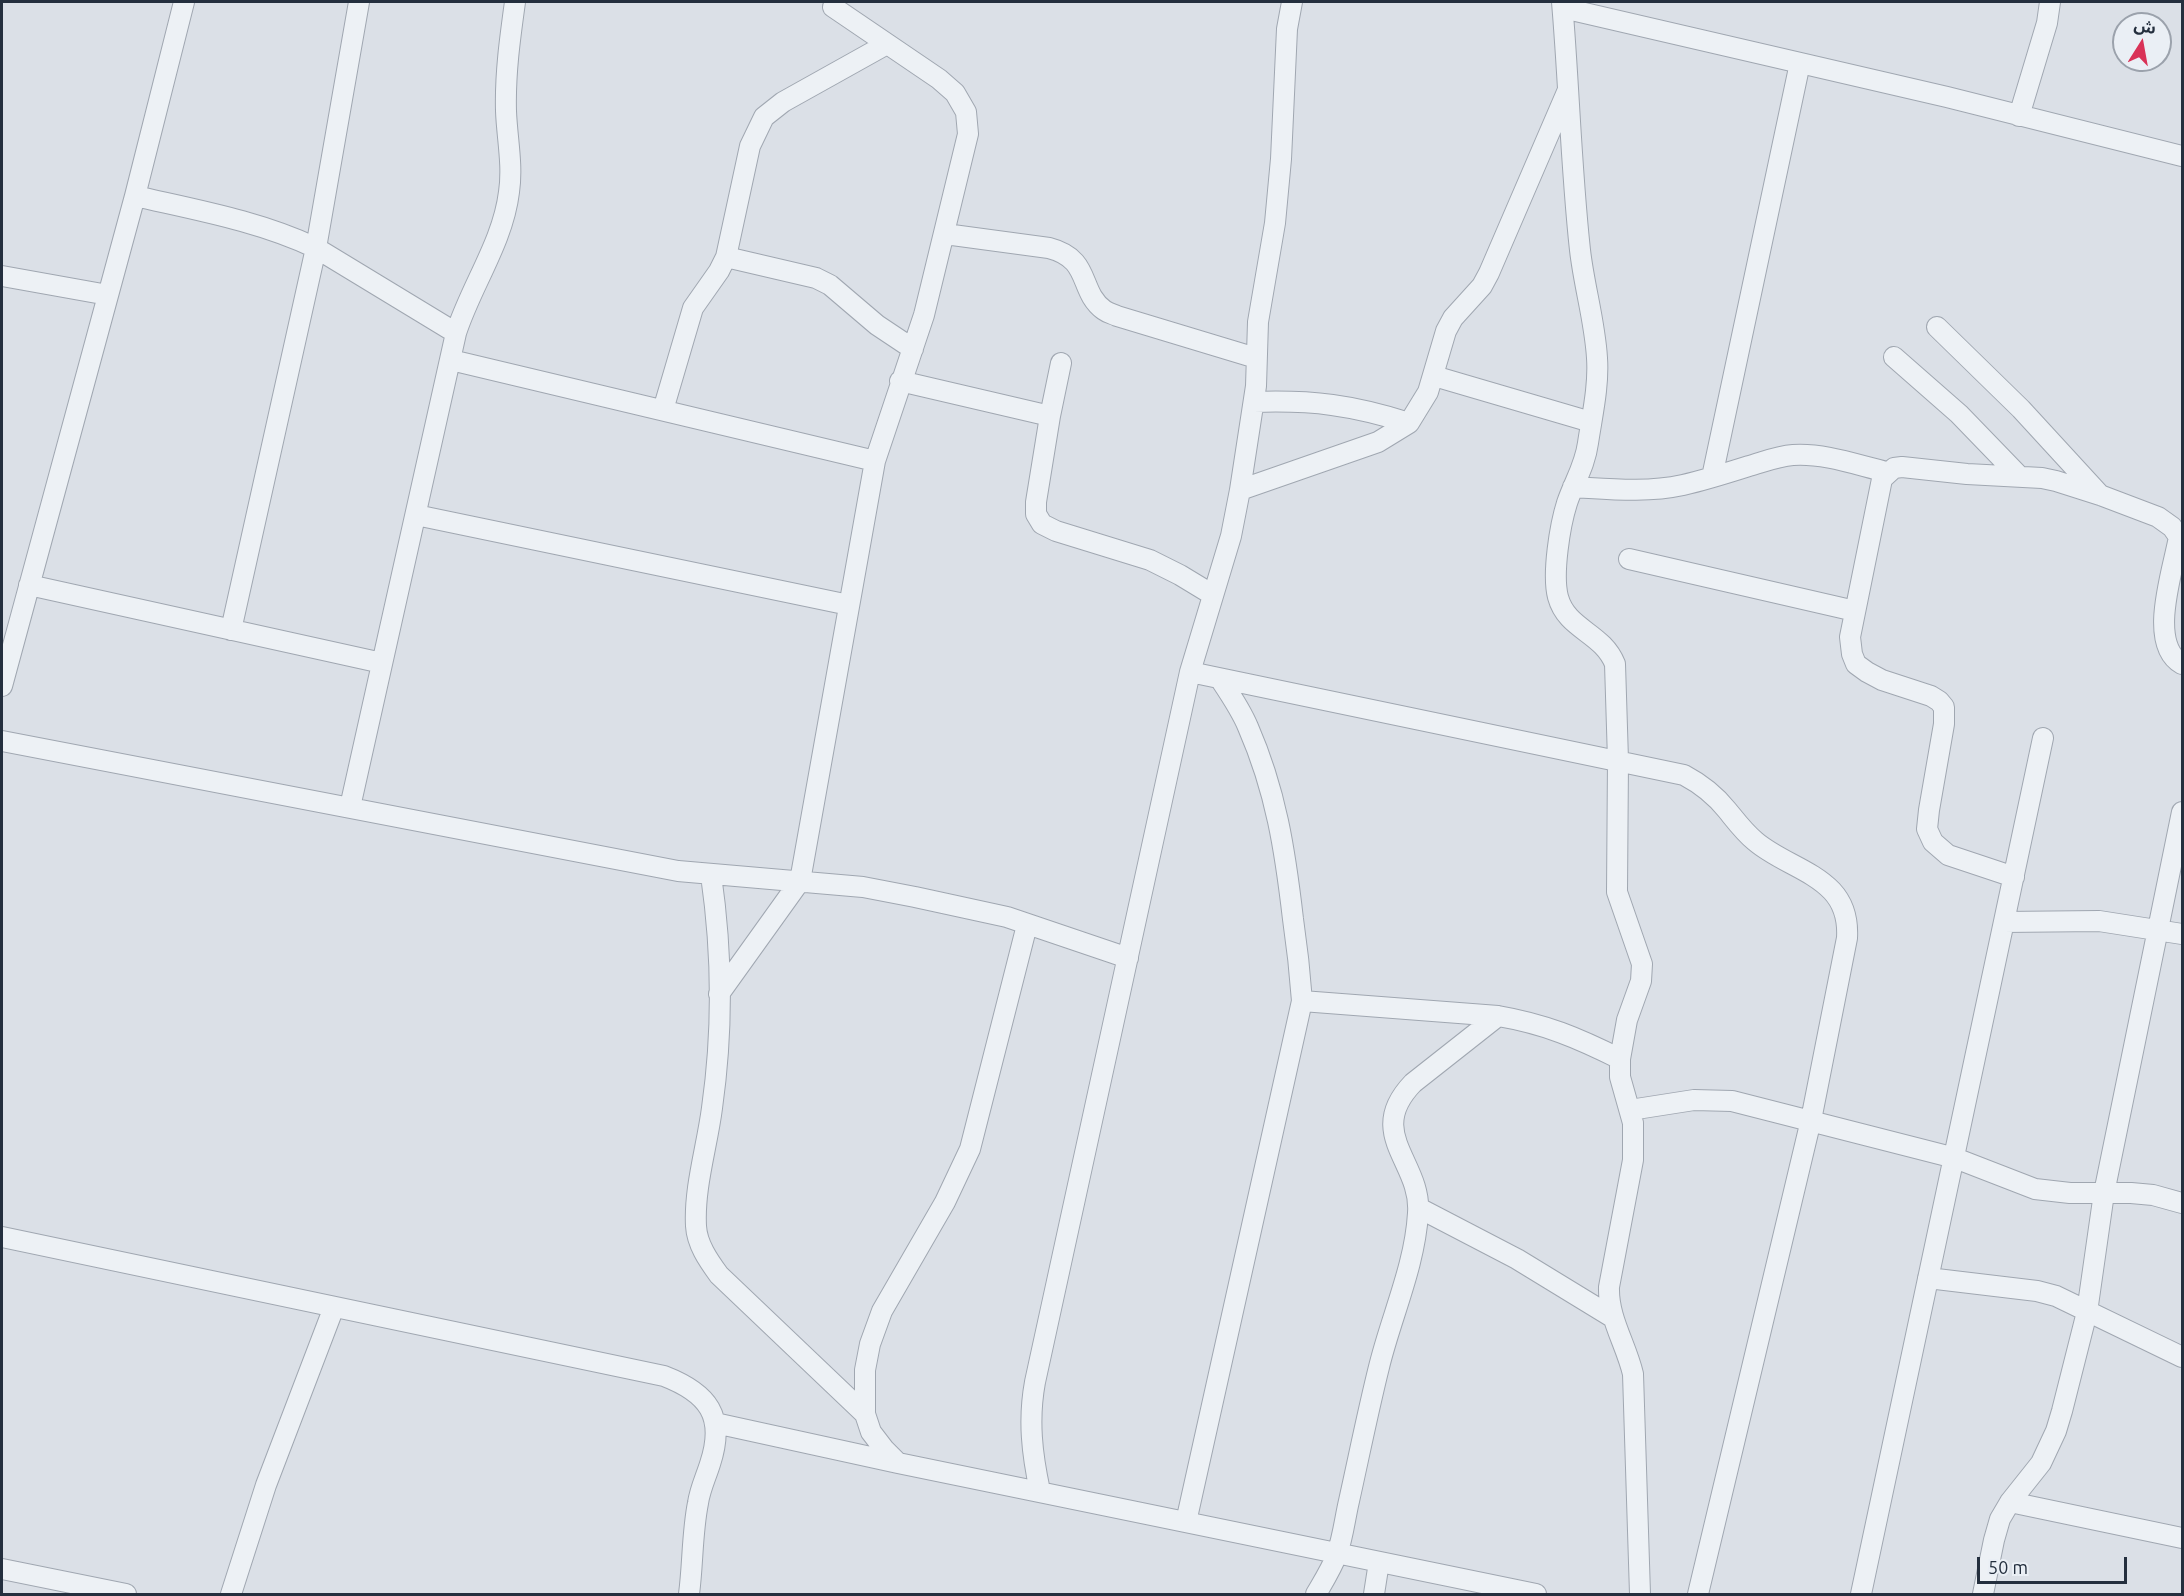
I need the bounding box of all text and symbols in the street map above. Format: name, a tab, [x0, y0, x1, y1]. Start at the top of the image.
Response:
north arrow	[2112, 12, 2172, 72]
text: ش	[2133, 15, 2158, 37]
scale bar	[1980, 1545, 2130, 1583]
text: 50 m	[1988, 1557, 2028, 1577]

